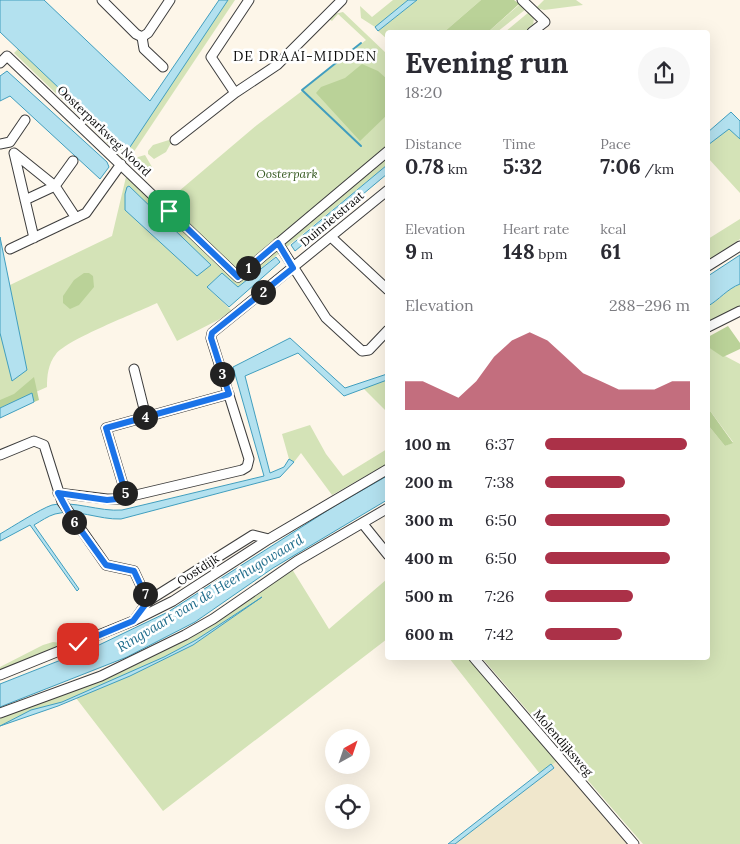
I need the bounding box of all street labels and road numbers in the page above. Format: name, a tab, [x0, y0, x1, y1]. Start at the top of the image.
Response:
street label: Oosterparkweg Noord	[54, 82, 154, 179]
street label: Duinrietstraat	[297, 187, 367, 250]
street label: Oostdijk	[174, 550, 222, 589]
street label: Molendijksweg	[530, 706, 597, 779]

